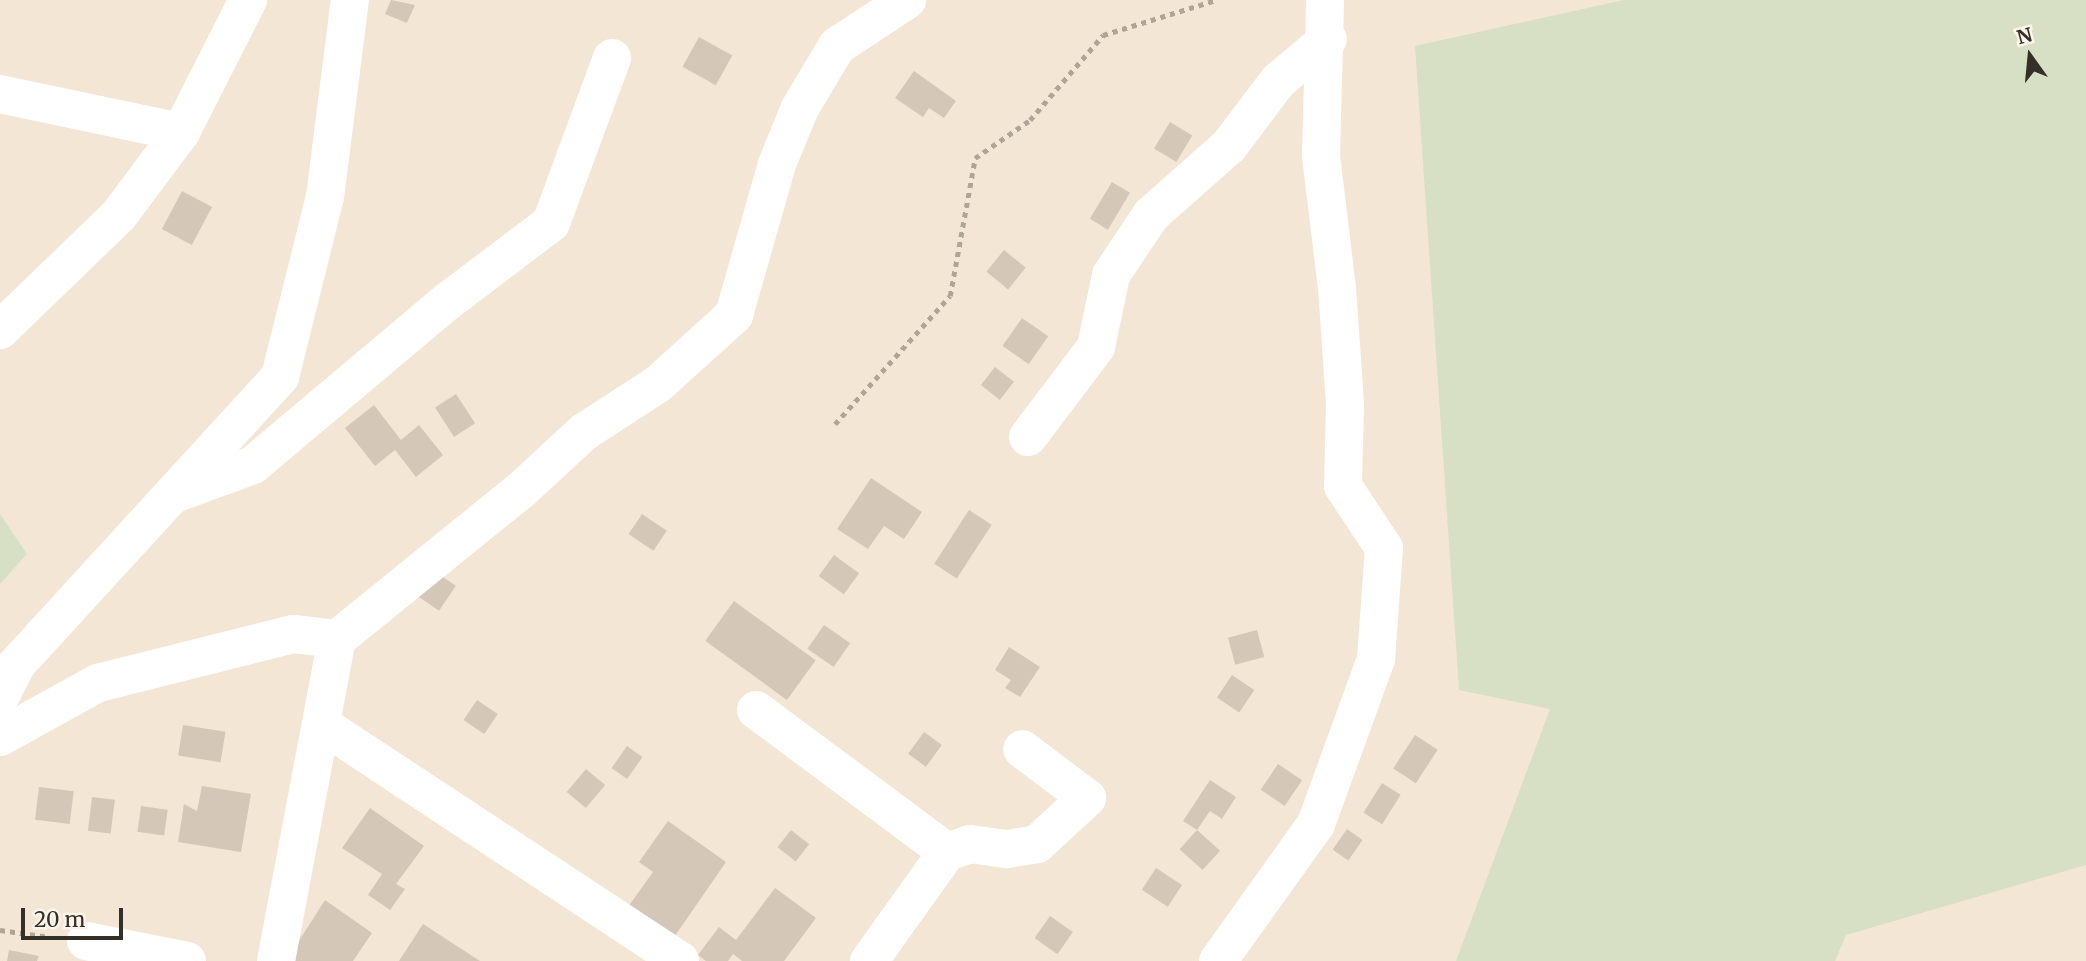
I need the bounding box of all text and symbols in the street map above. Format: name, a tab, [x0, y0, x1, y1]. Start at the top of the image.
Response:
north arrow	[1995, 21, 2065, 91]
text: N	[2014, 22, 2035, 49]
scale bar	[24, 894, 126, 938]
text: 20 m	[34, 906, 85, 933]

